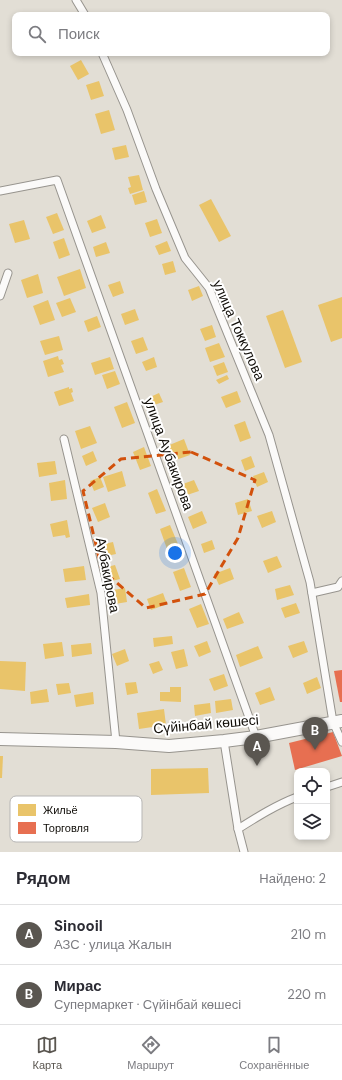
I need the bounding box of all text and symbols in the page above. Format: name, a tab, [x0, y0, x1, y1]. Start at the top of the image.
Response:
search box	[12, 12, 330, 56]
icon: search	[26, 23, 48, 45]
text: Поиск	[58, 24, 100, 44]
street label: улица Токкулова	[209, 277, 269, 383]
street label: улица Аубакирова	[140, 395, 198, 513]
street label: Аубакирова	[92, 536, 124, 614]
your location	[165, 543, 185, 563]
street label: Сүйінбай көшесі	[152, 710, 260, 738]
pin: B	[302, 717, 328, 750]
pin: A	[244, 733, 270, 766]
map controls	[294, 768, 330, 840]
button: locate	[294, 768, 330, 804]
legend	[10, 796, 142, 842]
text: Жильё	[43, 803, 78, 817]
button: layers	[294, 804, 330, 840]
text: Торговля	[43, 821, 89, 835]
text: Рядом	[16, 867, 71, 889]
text: Найдено: 2	[259, 870, 326, 887]
text: Sinooil	[54, 916, 103, 936]
text: A	[24, 926, 34, 943]
text: 210 m	[291, 926, 326, 943]
text: АЗС · улица Жалын	[54, 936, 172, 953]
text: Мирас	[54, 976, 102, 996]
text: B	[25, 986, 33, 1003]
text: 220 m	[287, 986, 326, 1003]
text: Супермаркет · Сүйінбай көшесі	[54, 996, 241, 1013]
tab: Карта	[33, 1034, 62, 1072]
tab: Маршрут	[127, 1034, 174, 1072]
tab: Сохранённые	[239, 1034, 309, 1072]

